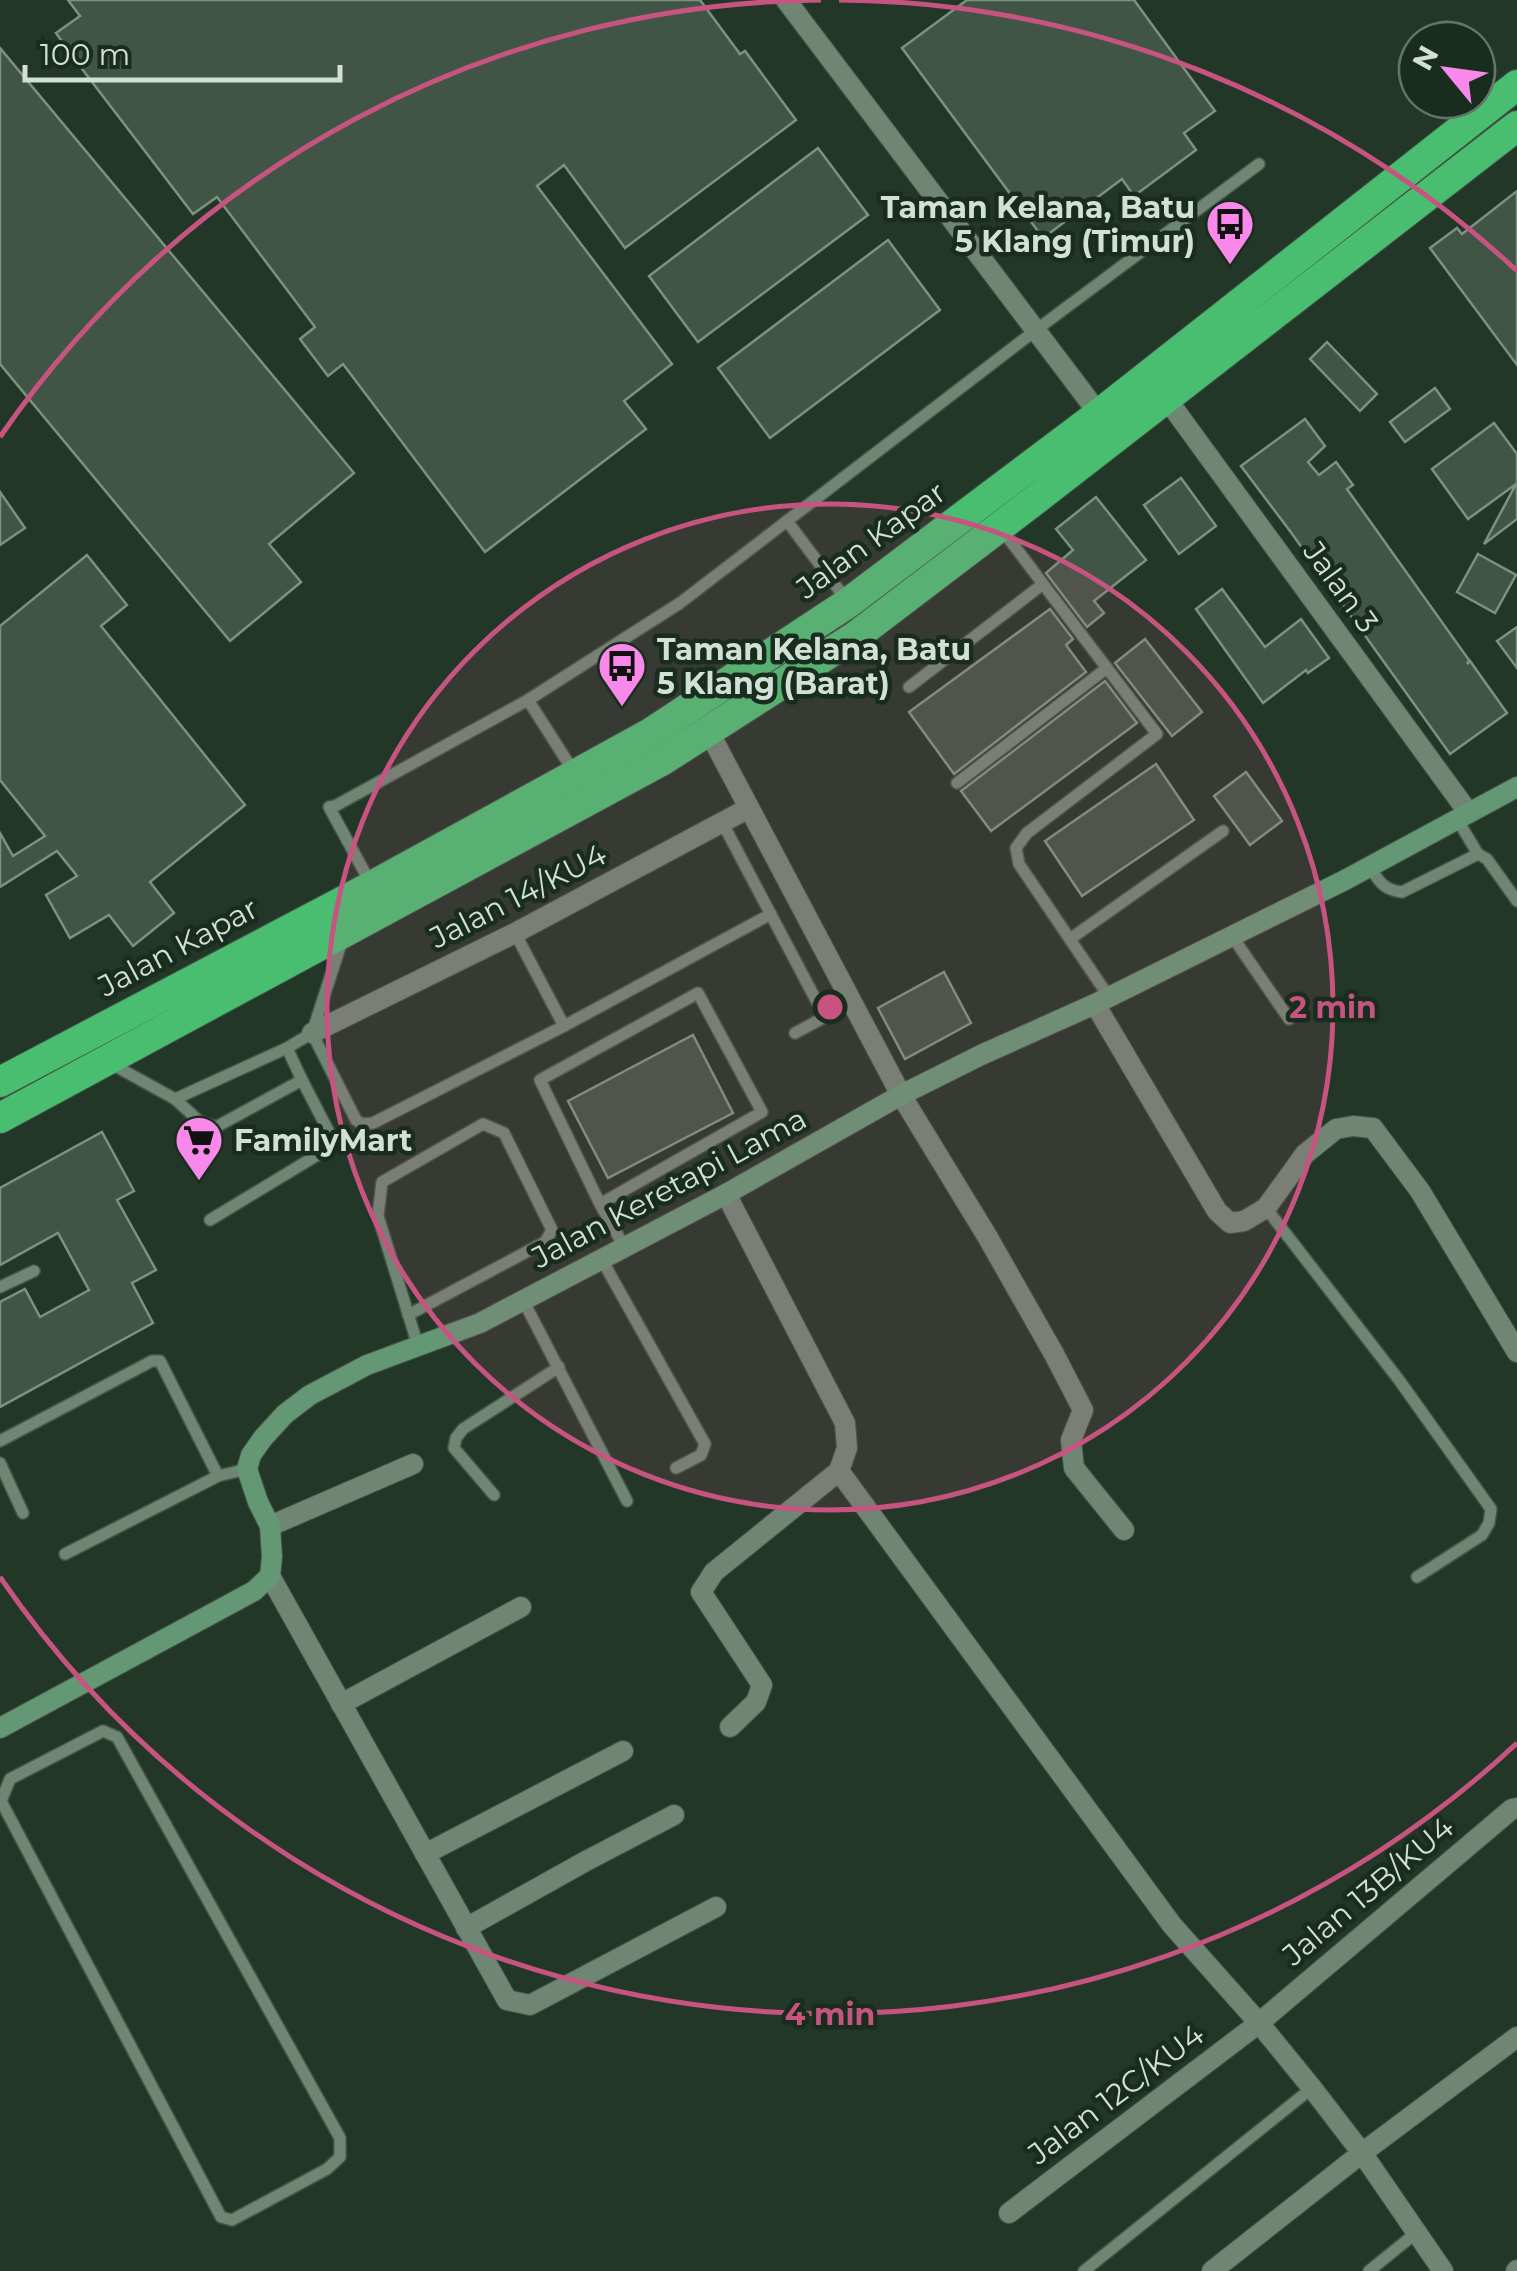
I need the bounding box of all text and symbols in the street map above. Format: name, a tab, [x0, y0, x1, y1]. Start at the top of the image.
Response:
scale bar	[25, 20, 340, 82]
north arrow	[1397, 20, 1497, 120]
text: 100 m	[40, 36, 130, 73]
text: N	[1405, 40, 1445, 76]
place label: Taman Kelana, Batu 5 Klang (Timur)	[881, 189, 1195, 260]
bus stop icon: Taman Kelana, Batu 5 Klang (Timur)	[1204, 198, 1256, 266]
street label: Jalan Kapar	[788, 474, 953, 607]
street label: Jalan 3	[1295, 533, 1386, 640]
place label: Taman Kelana, Batu 5 Klang (Barat)	[657, 631, 971, 702]
bus stop icon: Taman Kelana, Batu 5 Klang (Barat)	[596, 640, 648, 708]
street label: Jalan 14/KU4	[423, 836, 612, 957]
street label: Jalan Kapar	[91, 890, 264, 1005]
centre of rings	[812, 989, 848, 1025]
text: 2 min	[1289, 989, 1377, 1026]
street label: Jalan Keretapi Lama	[525, 1100, 813, 1277]
supermarket icon: FamilyMart	[173, 1114, 225, 1182]
place label: FamilyMart	[234, 1122, 412, 1159]
street label: Jalan 13B/KU4	[1274, 1809, 1461, 1974]
text: 4 min	[785, 1996, 875, 2033]
street label: Jalan 12C/KU4	[1020, 2016, 1211, 2173]

